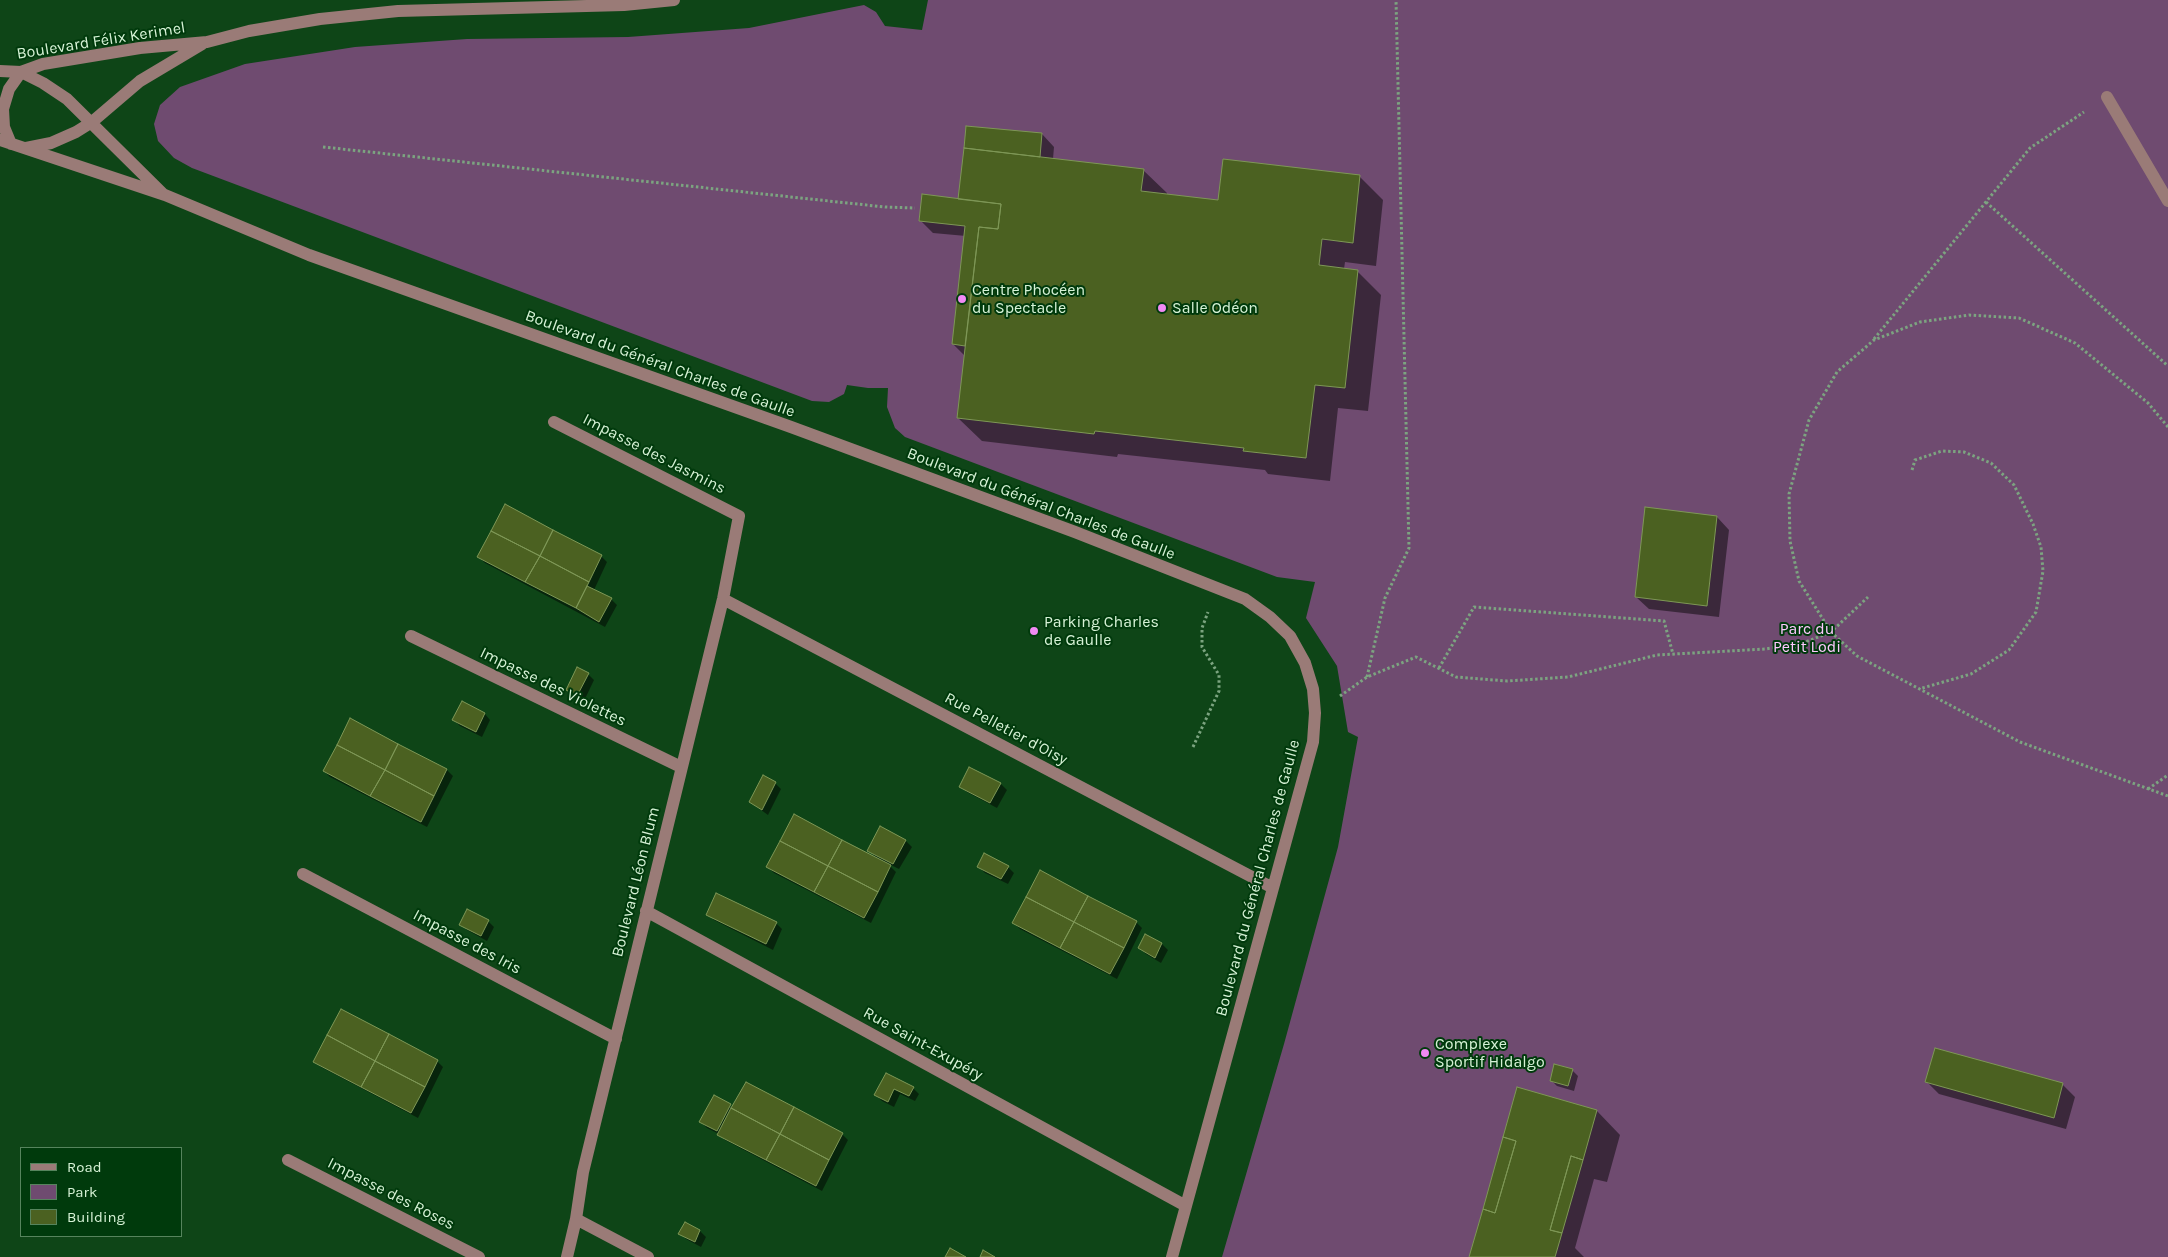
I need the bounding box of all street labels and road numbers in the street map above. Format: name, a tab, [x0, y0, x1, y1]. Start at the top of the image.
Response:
street label: Boulevard Félix Kerimel	[15, 18, 187, 64]
street label: Boulevard du Général Charles de Gaulle	[523, 306, 797, 422]
street label: Impasse des Jasmins	[579, 410, 729, 498]
street label: Boulevard du Général Charles de Gaulle	[904, 444, 1178, 564]
street label: Impasse des Violettes	[477, 643, 629, 731]
street label: Rue Pelletier d'Oisy	[941, 688, 1071, 770]
street label: Boulevard du Général Charles de Gaulle	[1212, 738, 1304, 1018]
street label: Boulevard Léon Blum	[608, 805, 664, 959]
street label: Impasse des Iris	[410, 905, 524, 979]
street label: Rue Saint-Exupéry	[860, 1003, 986, 1085]
street label: Impasse des Roses	[324, 1154, 458, 1234]

